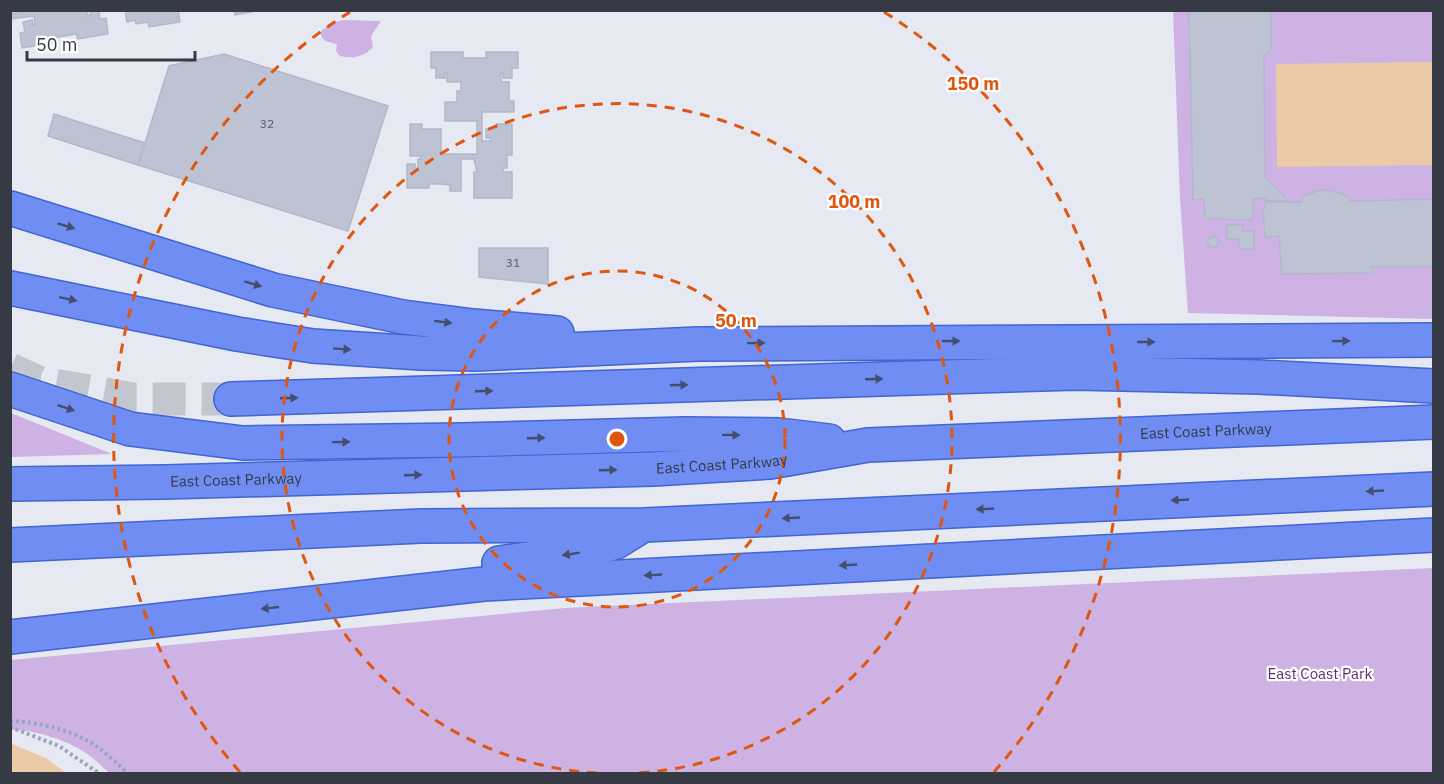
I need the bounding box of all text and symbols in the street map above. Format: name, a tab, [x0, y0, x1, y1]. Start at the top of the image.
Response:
scale bar	[27, 24, 195, 62]
text: 50 m	[36, 33, 78, 56]
text: 150 m	[947, 72, 999, 95]
house number: 32	[260, 116, 274, 131]
text: 100 m	[828, 190, 880, 213]
one-way arrow	[57, 222, 75, 231]
house number: 31	[506, 255, 520, 270]
one-way arrow	[244, 280, 262, 289]
one-way arrow	[59, 295, 78, 304]
text: 50 m	[715, 309, 757, 332]
one-way arrow	[434, 317, 453, 327]
one-way arrow	[942, 336, 961, 346]
one-way arrow	[1332, 336, 1351, 345]
one-way arrow	[1137, 337, 1156, 347]
one-way arrow	[747, 338, 766, 348]
one-way arrow	[333, 344, 352, 353]
one-way arrow	[865, 374, 884, 384]
one-way arrow	[670, 380, 689, 390]
one-way arrow	[475, 387, 494, 396]
one-way arrow	[280, 393, 299, 402]
one-way arrow	[57, 404, 75, 413]
street label: East Coast Parkway	[1140, 419, 1273, 443]
centre of rings	[607, 429, 627, 449]
one-way arrow	[721, 430, 740, 439]
one-way arrow	[526, 433, 545, 443]
one-way arrow	[331, 437, 350, 447]
street label: East Coast Parkway	[655, 449, 789, 478]
one-way arrow	[598, 465, 617, 475]
street label: East Coast Parkway	[170, 468, 303, 491]
one-way arrow	[403, 471, 422, 480]
one-way arrow	[1366, 487, 1385, 496]
one-way arrow	[1171, 496, 1190, 505]
one-way arrow	[976, 505, 995, 514]
one-way arrow	[781, 514, 800, 523]
one-way arrow	[561, 549, 580, 558]
one-way arrow	[838, 560, 857, 569]
one-way arrow	[643, 571, 662, 580]
one-way arrow	[261, 603, 280, 613]
park label: East Coast Park	[1268, 664, 1373, 683]

